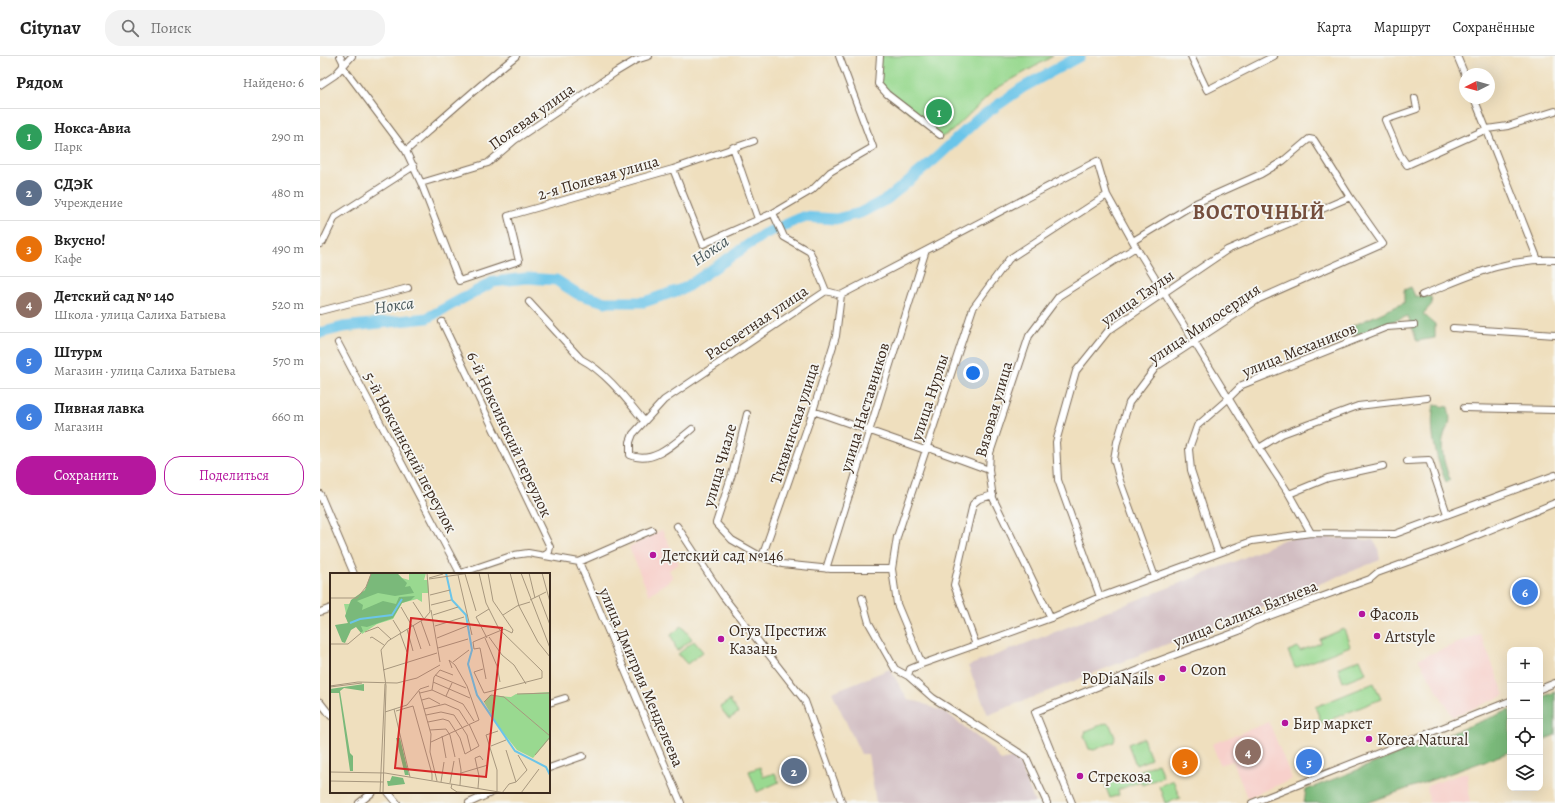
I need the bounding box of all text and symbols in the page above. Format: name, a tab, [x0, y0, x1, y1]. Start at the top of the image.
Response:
search box	[105, 10, 385, 46]
text: Citynav	[20, 15, 81, 41]
icon: search	[119, 17, 141, 39]
text: Поиск	[151, 18, 192, 38]
text: Карта	[1317, 18, 1352, 37]
text: Маршрут	[1374, 18, 1430, 37]
text: Сохранённые	[1452, 18, 1535, 37]
north arrow	[1459, 68, 1495, 104]
text: Рядом	[16, 71, 63, 94]
text: Найдено: 6	[243, 74, 304, 91]
street label: Полевая улица	[484, 78, 579, 155]
pin: 1	[926, 97, 952, 127]
text: Нокса-Авиа	[54, 118, 131, 138]
text: 1	[27, 128, 31, 145]
text: 290 m	[272, 128, 304, 145]
text: Парк	[54, 138, 83, 155]
street label: 2-я Полевая улица	[535, 150, 662, 206]
text: СДЭК	[54, 174, 93, 194]
text: 2	[26, 184, 32, 201]
text: 480 m	[271, 184, 304, 201]
text: Учреждение	[54, 194, 123, 211]
district label: ВОСТОЧНЫЙ	[1193, 199, 1325, 226]
text: Вкусно!	[54, 230, 106, 250]
water label: Нокса	[687, 230, 733, 271]
text: 3	[26, 240, 32, 257]
text: 490 m	[272, 240, 304, 257]
text: Кафе	[54, 250, 82, 267]
street label: улица Таулы	[1096, 264, 1179, 332]
street label: улица Милосердия	[1144, 278, 1265, 370]
street label: Рассветная улица	[701, 280, 813, 365]
text: Детский сад № 140	[54, 286, 174, 306]
water label: Нокса	[373, 291, 416, 320]
text: 4	[26, 296, 32, 313]
text: 520 m	[272, 296, 304, 313]
text: Школа · улица Салиха Батыева	[54, 306, 226, 323]
street label: улица Механиков	[1238, 317, 1360, 383]
street label: улица Наставников	[834, 340, 895, 476]
text: Штурм	[54, 342, 102, 362]
street label: 6-й Ноксинский переулок	[461, 348, 557, 521]
street label: улица Нурлы	[905, 351, 954, 444]
text: 5	[26, 352, 32, 369]
text: 570 m	[273, 352, 304, 369]
street label: Вязовая улица	[970, 358, 1018, 460]
street label: Тихвинская улица	[765, 359, 825, 487]
text: Магазин · улица Салиха Батыева	[54, 362, 236, 379]
your location	[963, 363, 983, 383]
street label: 5-й Ноксинский переулок	[358, 368, 462, 537]
text: Пивная лавка	[54, 398, 144, 418]
text: 6	[26, 408, 32, 425]
text: 660 m	[272, 408, 304, 425]
text: Магазин	[54, 418, 103, 435]
street label: улица Чиале	[697, 421, 742, 510]
button: Сохранить	[16, 456, 156, 495]
button: Поделиться	[164, 456, 304, 495]
place label: Детский сад №146	[661, 545, 783, 567]
marker: Детский сад №146	[648, 550, 658, 560]
inset map	[330, 573, 550, 793]
street label: улица Салиха Батыева	[1169, 575, 1321, 653]
pin: 6	[1512, 577, 1538, 607]
street label: улица Дмитрия Менделеева	[593, 584, 689, 771]
place label: Фасоль	[1370, 604, 1418, 626]
marker: Фасоль	[1357, 609, 1367, 619]
place label: Огуз Престиж Казань	[729, 620, 827, 660]
place label: Artstyle	[1384, 626, 1435, 648]
marker: Artstyle	[1372, 631, 1382, 641]
marker: Огуз Престиж Казань	[716, 634, 726, 644]
map controls	[1507, 647, 1543, 791]
button: +	[1507, 647, 1543, 683]
place label: Ozon	[1191, 659, 1226, 681]
marker: Ozon	[1178, 664, 1188, 674]
place label: PoDiaNails	[1082, 668, 1154, 690]
marker: PoDiaNails	[1157, 673, 1167, 683]
button: −	[1507, 683, 1543, 719]
place label: Бир маркет	[1293, 713, 1372, 735]
marker: Бир маркет	[1280, 718, 1290, 728]
button: locate	[1507, 719, 1543, 755]
place label: Korea Natural	[1377, 729, 1468, 751]
marker: Korea Natural	[1364, 734, 1374, 744]
pin: 4	[1235, 737, 1261, 767]
pin: 3	[1172, 747, 1198, 777]
pin: 5	[1296, 747, 1322, 777]
button: layers	[1507, 755, 1543, 791]
pin: 2	[781, 756, 807, 786]
place label: Стрекоза	[1088, 766, 1152, 788]
marker: Стрекоза	[1075, 771, 1085, 781]

